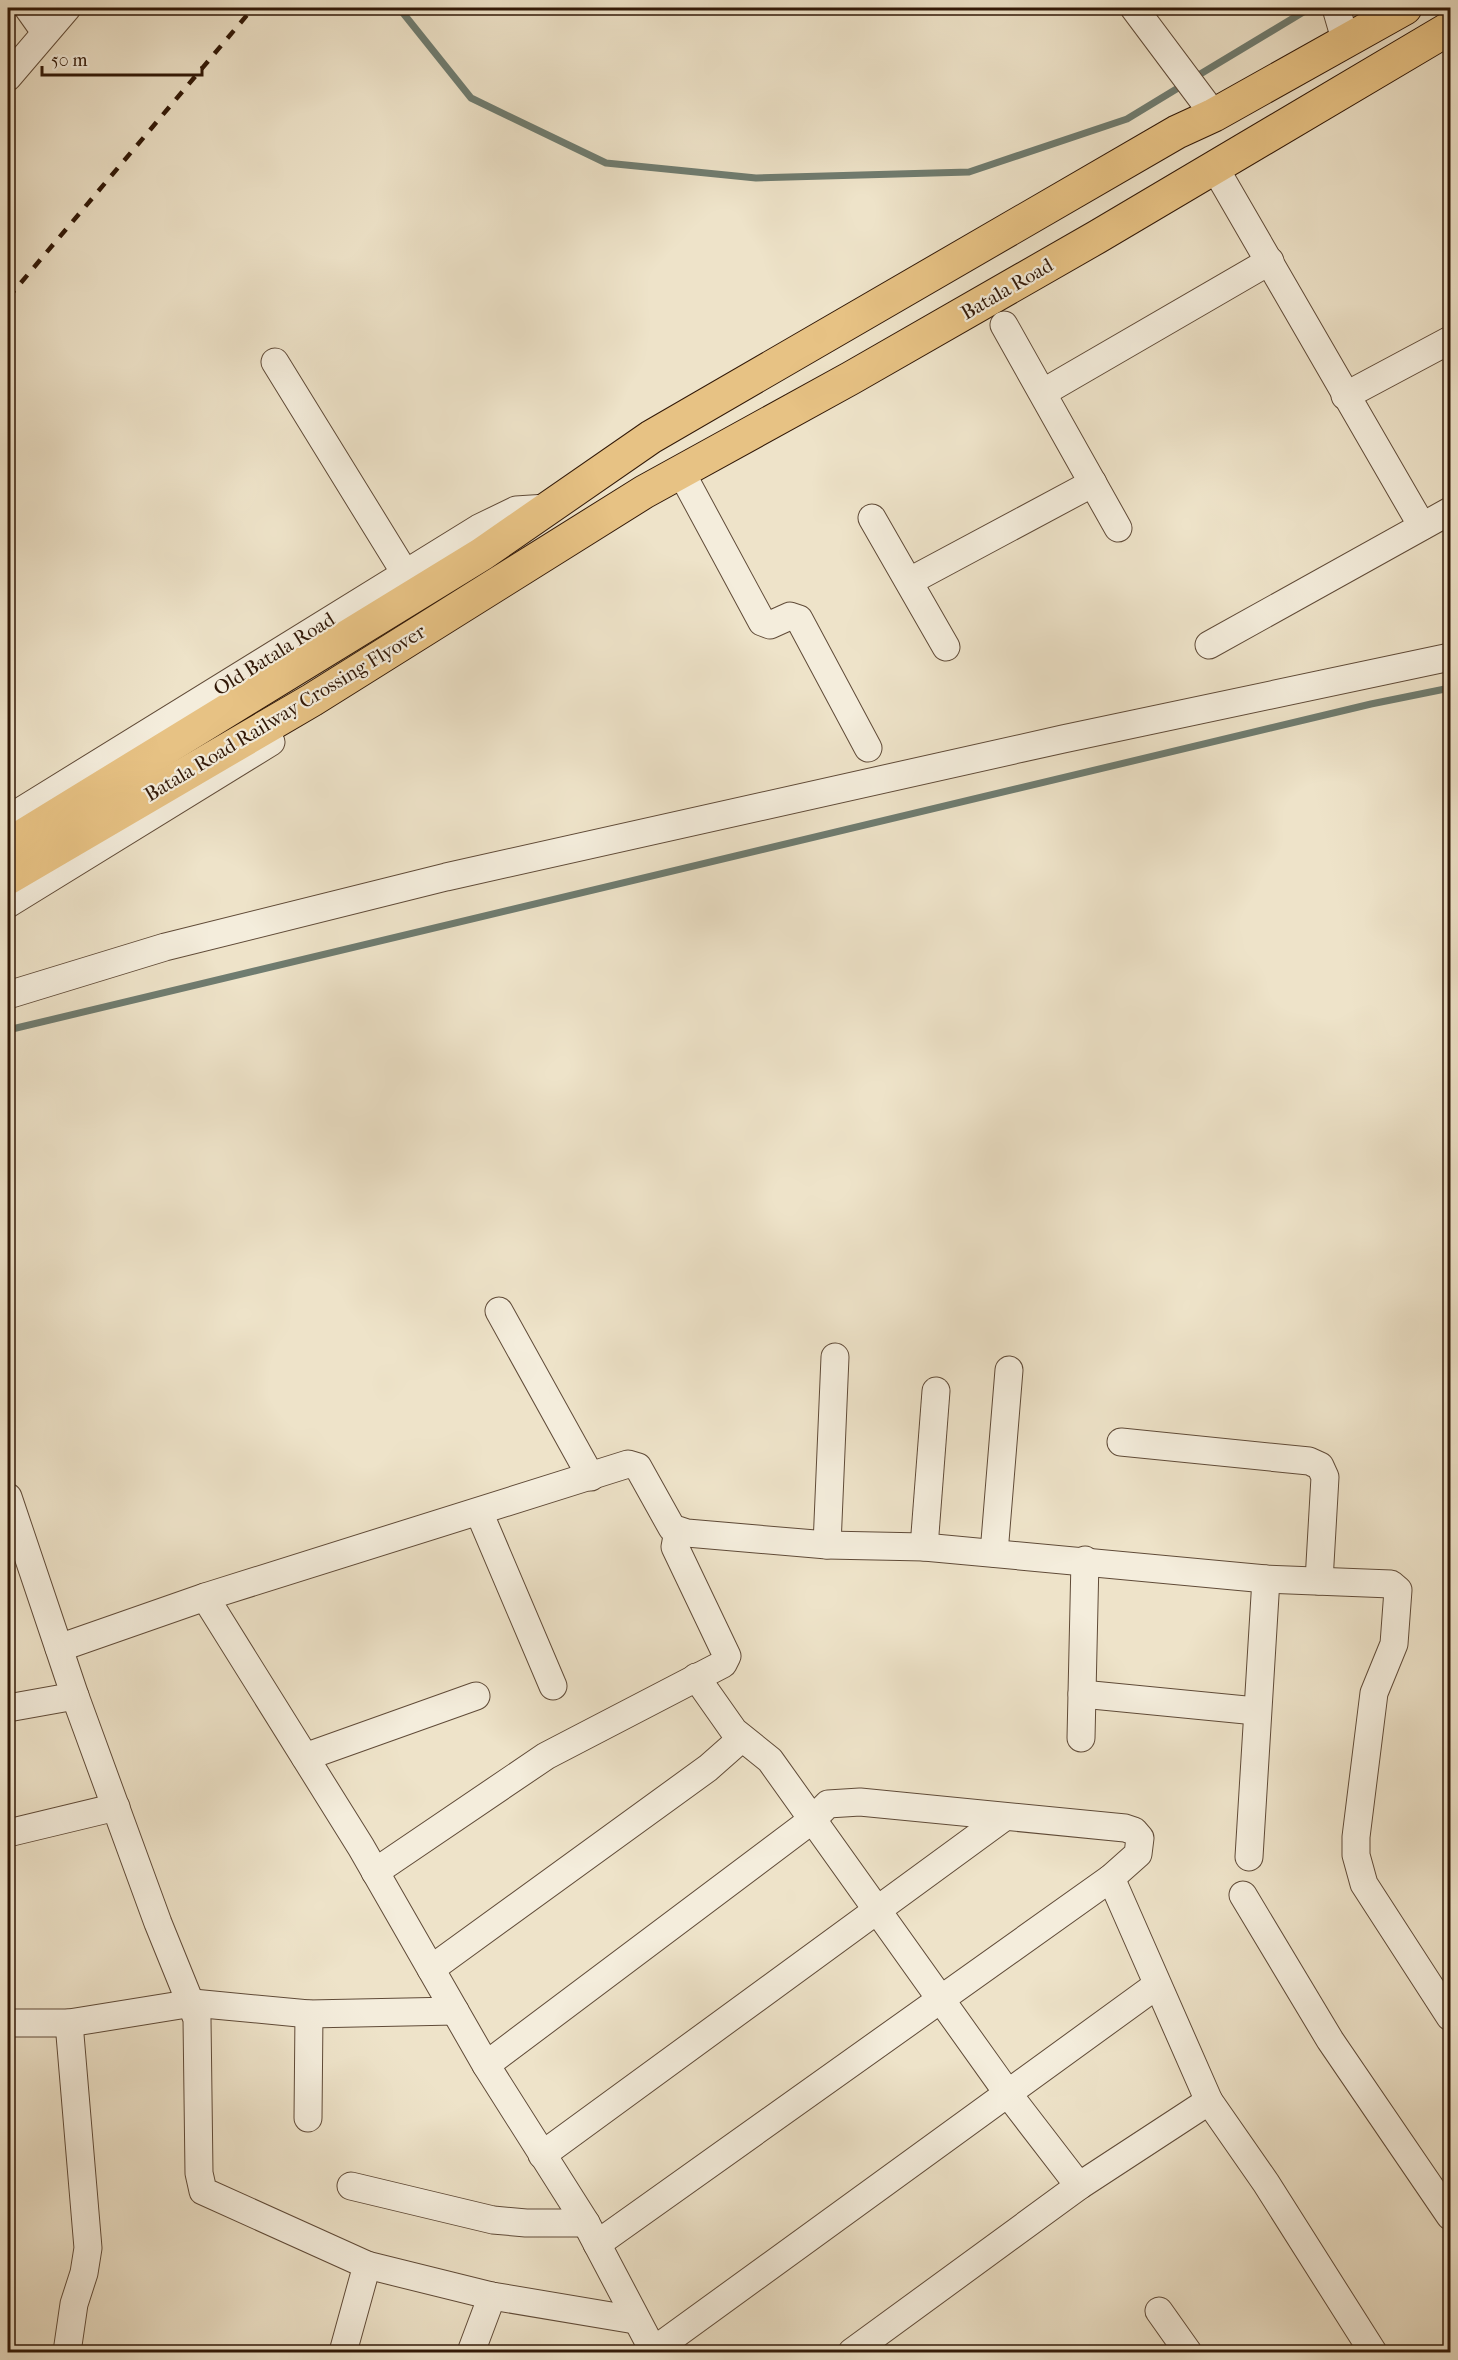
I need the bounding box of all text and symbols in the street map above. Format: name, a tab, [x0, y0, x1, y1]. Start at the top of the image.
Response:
scale bar	[42, 39, 202, 77]
text: 50 m	[51, 50, 88, 71]
street label: Batala Road	[957, 253, 1058, 325]
street label: Old Batala Road	[209, 607, 340, 700]
street label: Batala Road Railway Crossing Flyover	[140, 620, 430, 806]

